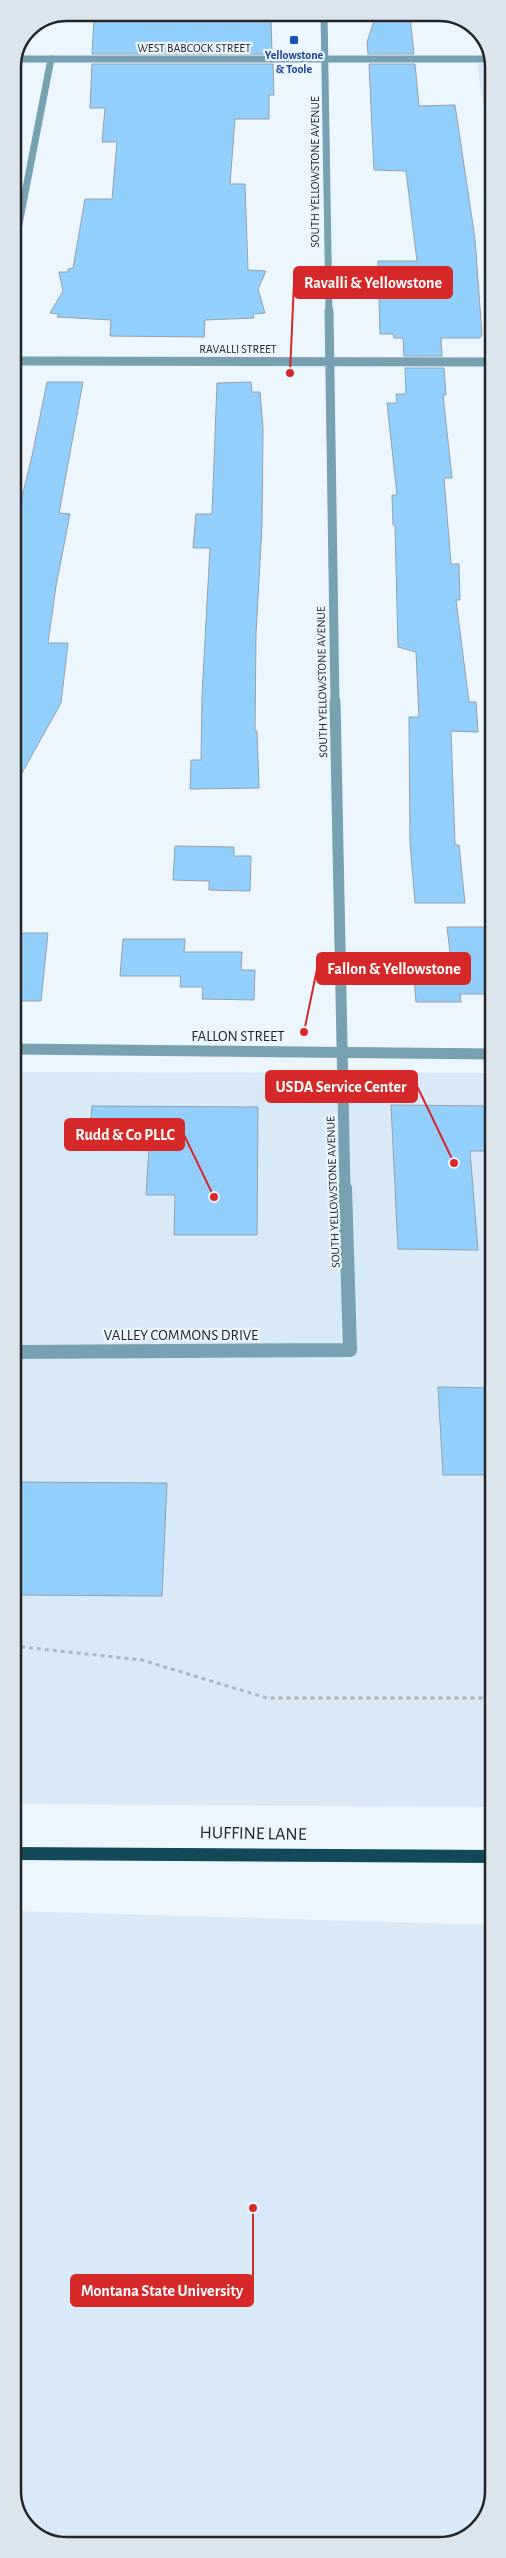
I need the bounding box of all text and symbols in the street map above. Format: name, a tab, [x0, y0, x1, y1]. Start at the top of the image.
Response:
marker: Yellowstone & Toole	[288, 34, 300, 46]
street label: WEST BABCOCK STREET	[137, 42, 251, 54]
place label: Yellowstone & Toole	[265, 49, 324, 75]
street label: SOUTH YELLOWSTONE AVENUE	[309, 96, 321, 248]
callout: Ravalli & Yellowstone	[294, 267, 452, 298]
text: Ravalli & Yellowstone	[304, 275, 443, 291]
street label: RAVALLI STREET	[199, 343, 277, 355]
street label: SOUTH YELLOWSTONE AVENUE	[315, 606, 329, 758]
callout: Fallon & Yellowstone	[317, 953, 470, 984]
text: Fallon & Yellowstone	[327, 961, 461, 977]
street label: FALLON STREET	[191, 1029, 285, 1044]
callout: USDA Service Center	[266, 1071, 417, 1102]
text: USDA Service Center	[275, 1079, 407, 1095]
street label: SOUTH YELLOWSTONE AVENUE	[324, 1116, 342, 1268]
callout: Rudd & Co PLLC	[65, 1119, 184, 1150]
text: Rudd & Co PLLC	[75, 1127, 175, 1143]
street label: VALLEY COMMONS DRIVE	[104, 1328, 258, 1343]
street label: HUFFINE LANE	[199, 1824, 307, 1844]
callout: Montana State University	[71, 2275, 253, 2306]
text: Montana State University	[81, 2283, 244, 2300]

